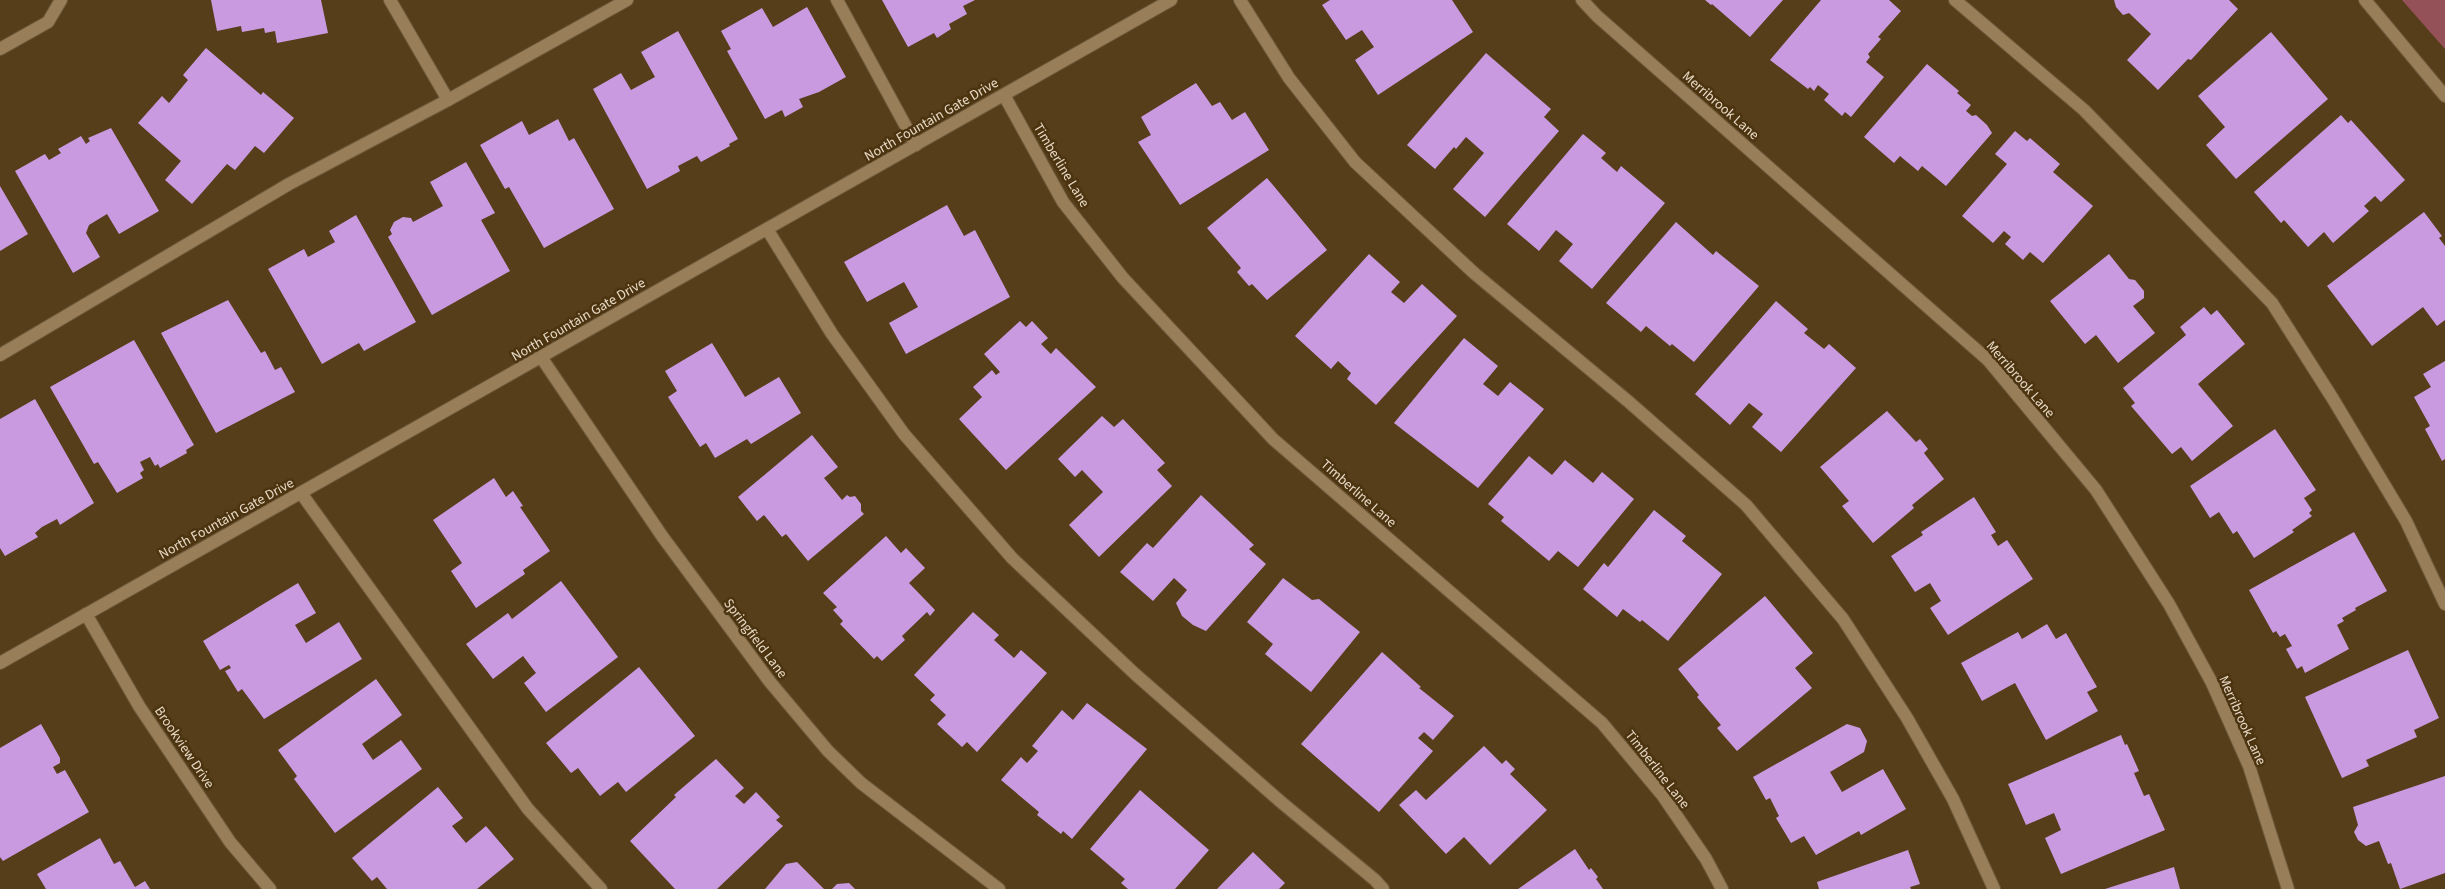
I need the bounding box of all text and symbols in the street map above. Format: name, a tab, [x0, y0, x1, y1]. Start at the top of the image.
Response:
street label: Merribrook Lane	[1678, 67, 1763, 145]
street label: North Fountain Gate Drive	[861, 73, 1002, 166]
street label: Timberline Lane	[1028, 120, 1094, 211]
street label: North Fountain Gate Drive	[508, 273, 649, 366]
street label: Merribrook Lane	[1981, 337, 2059, 423]
street label: Timberline Lane	[1316, 455, 1401, 532]
street label: North Fountain Gate Drive	[155, 473, 298, 564]
street label: Springfield Lane	[719, 595, 792, 683]
street label: Merribrook Lane	[2213, 672, 2271, 768]
street label: Brookview Drive	[149, 702, 219, 793]
street label: Timberline Lane	[1620, 726, 1694, 813]

